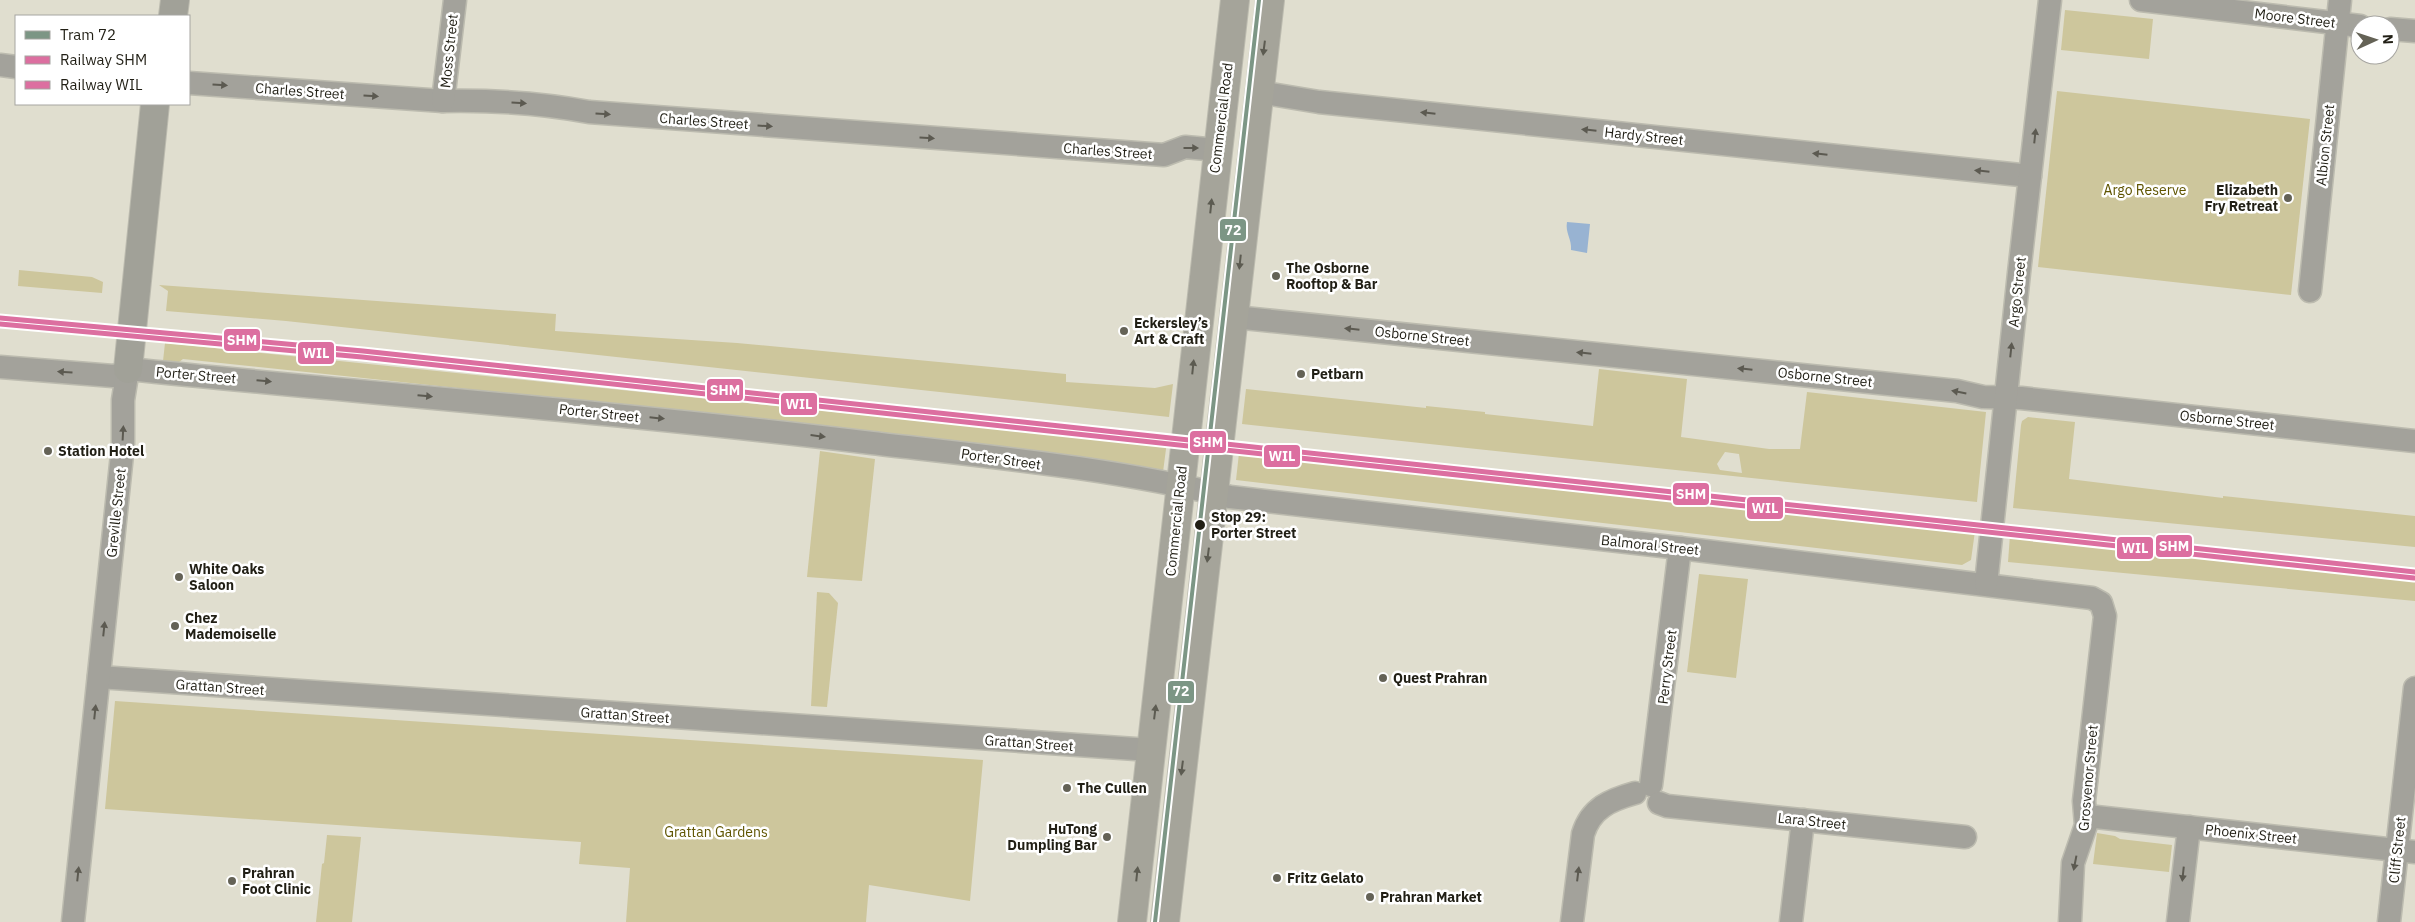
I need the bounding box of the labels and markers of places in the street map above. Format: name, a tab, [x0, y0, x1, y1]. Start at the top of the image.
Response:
place label: Elizabeth Fry Retreat	[2205, 181, 2278, 215]
marker: Elizabeth Fry Retreat	[2282, 192, 2294, 204]
place label: The Osborne Rooftop & Bar	[1286, 259, 1378, 293]
marker: The Osborne Rooftop & Bar	[1270, 270, 1282, 282]
place label: Eckersley’s Art & Craft	[1134, 314, 1208, 348]
marker: Eckersley’s Art & Craft	[1118, 325, 1130, 337]
place label: Petbarn	[1311, 365, 1364, 383]
marker: Petbarn	[1295, 368, 1307, 380]
place label: Station Hotel	[58, 442, 144, 460]
marker: Station Hotel	[42, 445, 54, 457]
place label: Stop 29: Porter Street	[1211, 508, 1296, 542]
marker: Stop 29: Porter Street	[1193, 518, 1207, 532]
place label: White Oaks Saloon	[189, 560, 264, 594]
marker: White Oaks Saloon	[173, 571, 185, 583]
place label: Chez Mademoiselle	[185, 609, 277, 643]
marker: Chez Mademoiselle	[169, 620, 181, 632]
place label: Quest Prahran	[1393, 669, 1487, 687]
marker: Quest Prahran	[1377, 672, 1389, 684]
place label: The Cullen	[1077, 779, 1147, 797]
marker: The Cullen	[1061, 782, 1073, 794]
place label: HuTong Dumpling Bar	[1007, 820, 1097, 854]
marker: HuTong Dumpling Bar	[1101, 831, 1113, 843]
place label: Prahran Foot Clinic	[242, 864, 311, 898]
place label: Fritz Gelato	[1287, 869, 1364, 887]
marker: Fritz Gelato	[1271, 872, 1283, 884]
marker: Prahran Foot Clinic	[226, 875, 238, 887]
place label: Prahran Market	[1380, 888, 1482, 906]
marker: Prahran Market	[1364, 891, 1376, 903]

